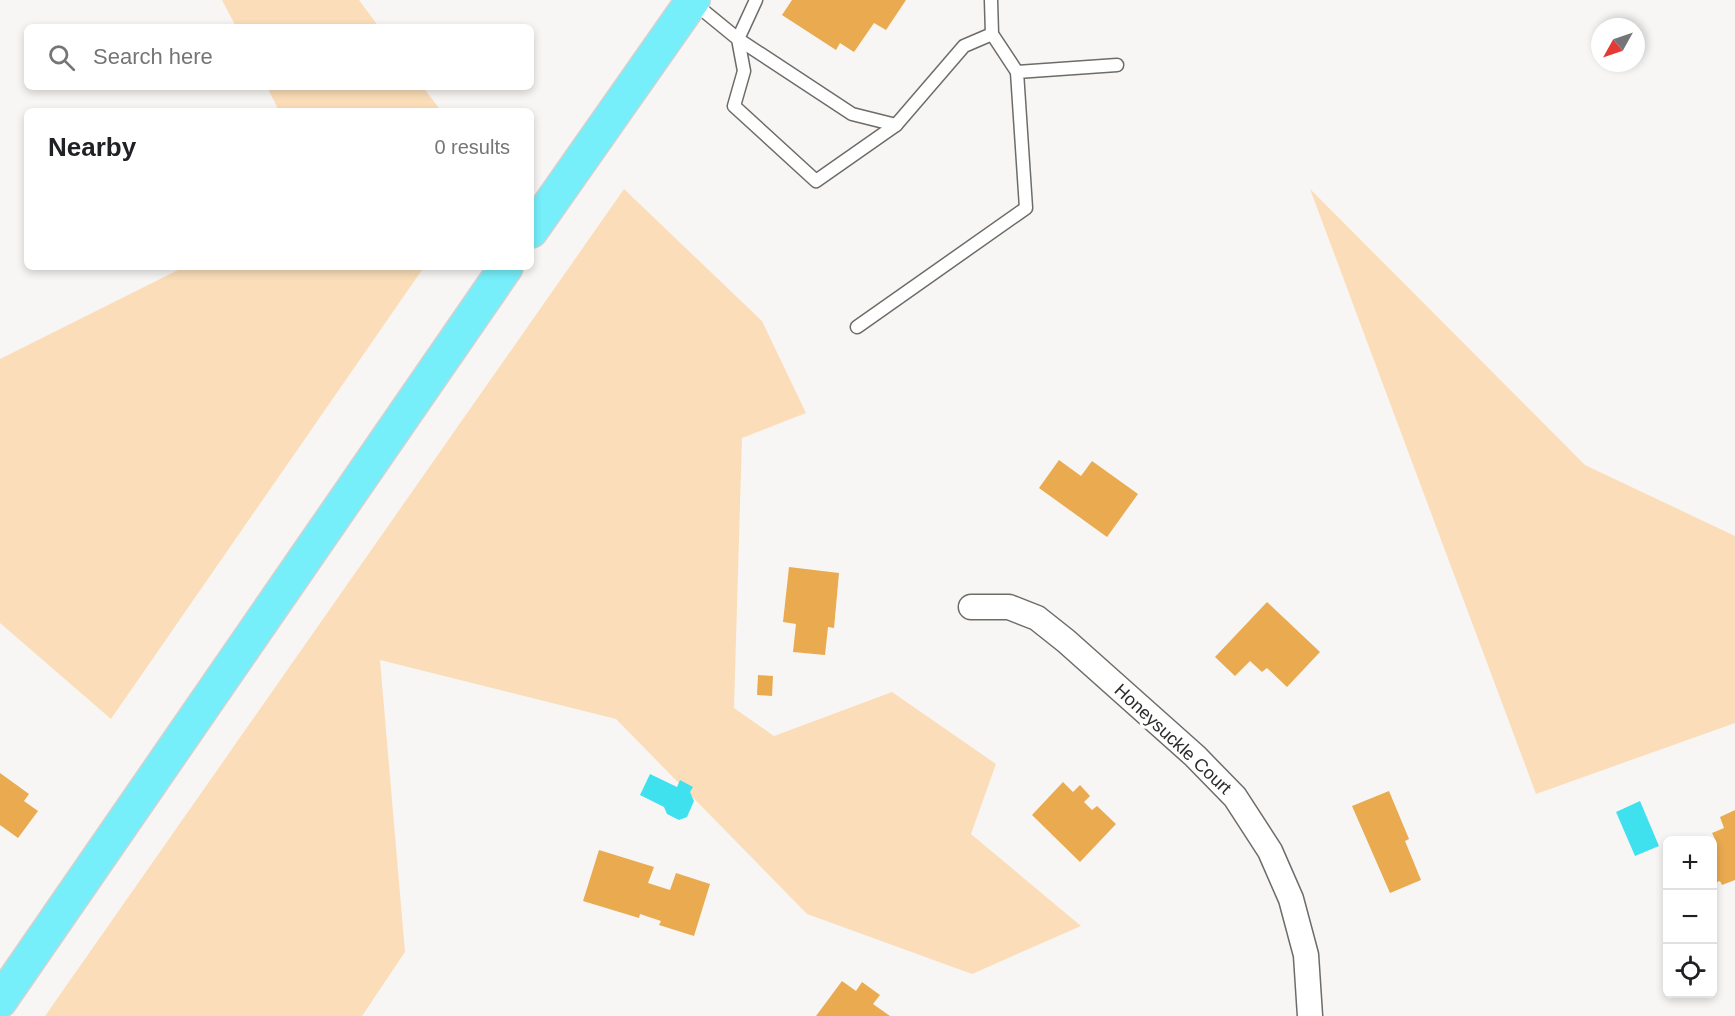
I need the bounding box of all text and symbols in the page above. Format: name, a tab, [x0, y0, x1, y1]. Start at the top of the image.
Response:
north arrow	[1591, 18, 1645, 72]
search box	[24, 24, 534, 90]
icon: search	[45, 41, 78, 74]
text: Search here	[93, 44, 213, 69]
text: Nearby	[48, 132, 136, 162]
text: 0 results	[434, 136, 510, 158]
street label: Honeysuckle Court	[1111, 680, 1235, 798]
map controls	[1663, 836, 1717, 998]
button: +	[1663, 836, 1717, 890]
button: −	[1663, 890, 1717, 944]
button: locate	[1663, 944, 1717, 998]

